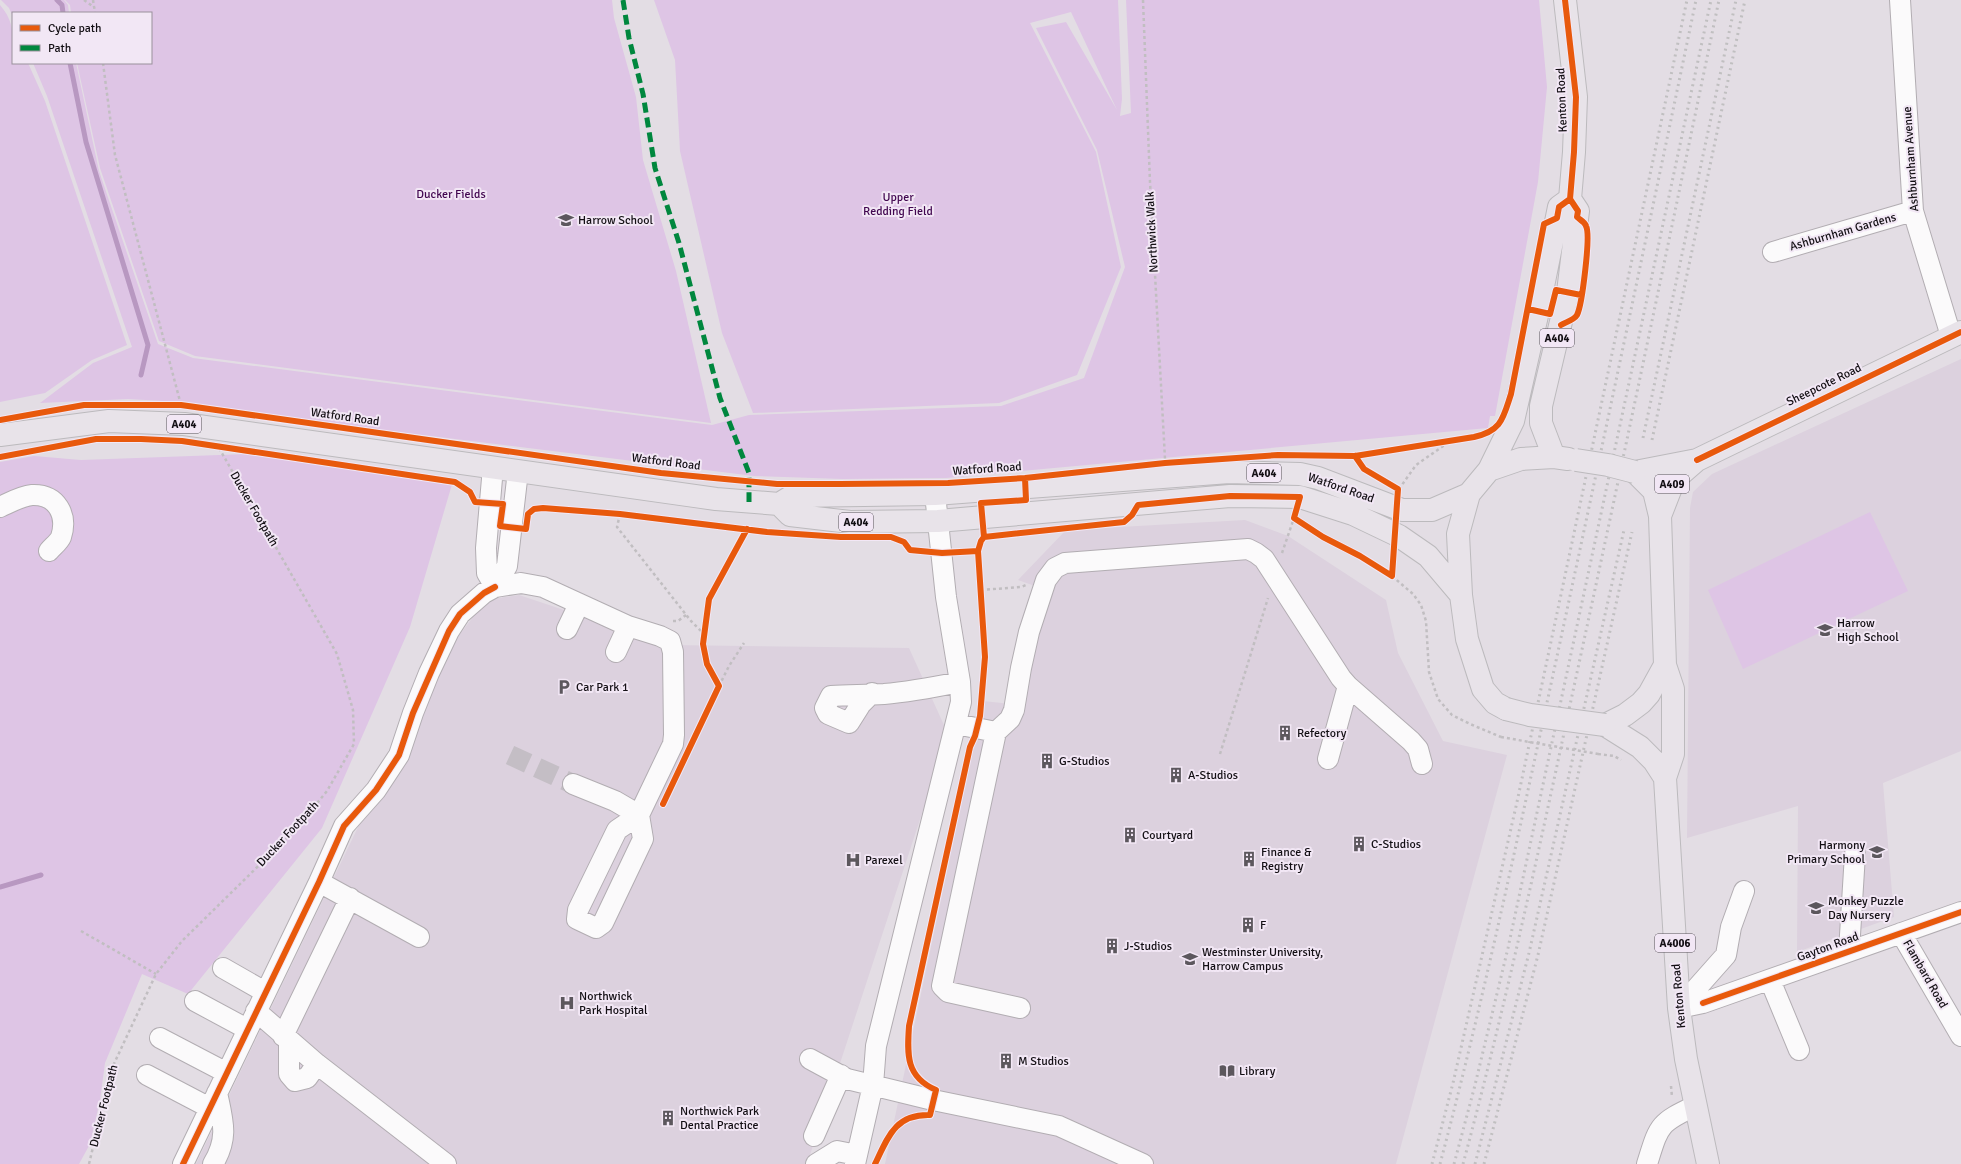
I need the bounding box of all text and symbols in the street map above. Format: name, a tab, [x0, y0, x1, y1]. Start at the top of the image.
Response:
legend	[12, 12, 152, 64]
text: Cycle path	[48, 21, 101, 36]
text: Path	[48, 41, 71, 56]
street label: Kenton Road	[1553, 67, 1571, 133]
street label: Ashburnham Avenue	[1900, 106, 1922, 212]
park label: Ducker Fields	[416, 187, 486, 202]
park label: Upper Redding Field	[863, 190, 933, 219]
street label: Northwick Walk	[1142, 191, 1162, 273]
street label: Ashburnham Gardens	[1788, 210, 1898, 254]
school or university icon: Harrow School	[557, 211, 575, 229]
place label: Harrow School	[578, 213, 654, 228]
road number: A404	[1540, 329, 1574, 347]
street label: Sheepcote Road	[1784, 360, 1864, 410]
street label: Watford Road	[310, 405, 380, 429]
road number: A404	[167, 415, 201, 433]
street label: Watford Road	[631, 450, 701, 474]
street label: Watford Road	[952, 459, 1022, 479]
road number: A404	[1247, 464, 1281, 482]
street label: Ducker Footpath	[226, 469, 282, 549]
street label: Watford Road	[1306, 470, 1376, 506]
road number: A409	[1655, 475, 1689, 493]
road number: A404	[839, 513, 873, 531]
place label: Harrow High School	[1837, 616, 1899, 645]
school or university icon: Harrow High School	[1816, 621, 1834, 639]
parking icon: Car Park 1	[555, 678, 573, 696]
place label: Car Park 1	[576, 680, 629, 695]
building icon: Refectory	[1276, 724, 1294, 742]
place label: Refectory	[1297, 726, 1347, 741]
building icon: G-Studios	[1038, 752, 1056, 770]
place label: G-Studios	[1059, 754, 1109, 769]
building icon: A-Studios	[1167, 766, 1185, 784]
place label: A-Studios	[1188, 768, 1238, 783]
street label: Ducker Footpath	[254, 798, 322, 870]
building icon: Courtyard	[1121, 826, 1139, 844]
place label: Courtyard	[1142, 828, 1193, 843]
building icon: C-Studios	[1350, 835, 1368, 853]
place label: C-Studios	[1371, 837, 1421, 852]
place label: Harmony Primary School	[1787, 838, 1865, 867]
school or university icon: Harmony Primary School	[1868, 843, 1886, 861]
place label: Finance & Registry	[1261, 845, 1312, 874]
building icon: Finance & Registry	[1240, 850, 1258, 868]
hospital icon: Parexel	[844, 851, 862, 869]
place label: Parexel	[865, 853, 903, 868]
place label: Monkey Puzzle Day Nursery	[1828, 894, 1904, 923]
school or university icon: Monkey Puzzle Day Nursery	[1807, 899, 1825, 917]
building icon: F	[1239, 916, 1257, 934]
place label: F	[1260, 918, 1266, 933]
street label: Gayton Road	[1795, 929, 1861, 965]
road number: A4006	[1655, 934, 1695, 952]
building icon: J-Studios	[1103, 937, 1121, 955]
street label: Flambard Road	[1899, 937, 1951, 1011]
place label: J-Studios	[1124, 939, 1172, 954]
place label: Westminster University, Harrow Campus	[1202, 945, 1323, 974]
school or university icon: Westminster University, Harrow Campus	[1181, 950, 1199, 968]
street label: Kenton Road	[1669, 963, 1689, 1029]
place label: Northwick Park Hospital	[579, 989, 648, 1018]
hospital icon: Northwick Park Hospital	[558, 994, 576, 1012]
building icon: M Studios	[997, 1052, 1015, 1070]
place label: M Studios	[1018, 1054, 1069, 1069]
library icon: Library	[1218, 1062, 1236, 1080]
street label: Ducker Footpath	[87, 1063, 121, 1149]
place label: Library	[1239, 1064, 1276, 1079]
place label: Northwick Park Dental Practice	[680, 1104, 759, 1133]
building icon: Northwick Park Dental Practice	[659, 1109, 677, 1127]

